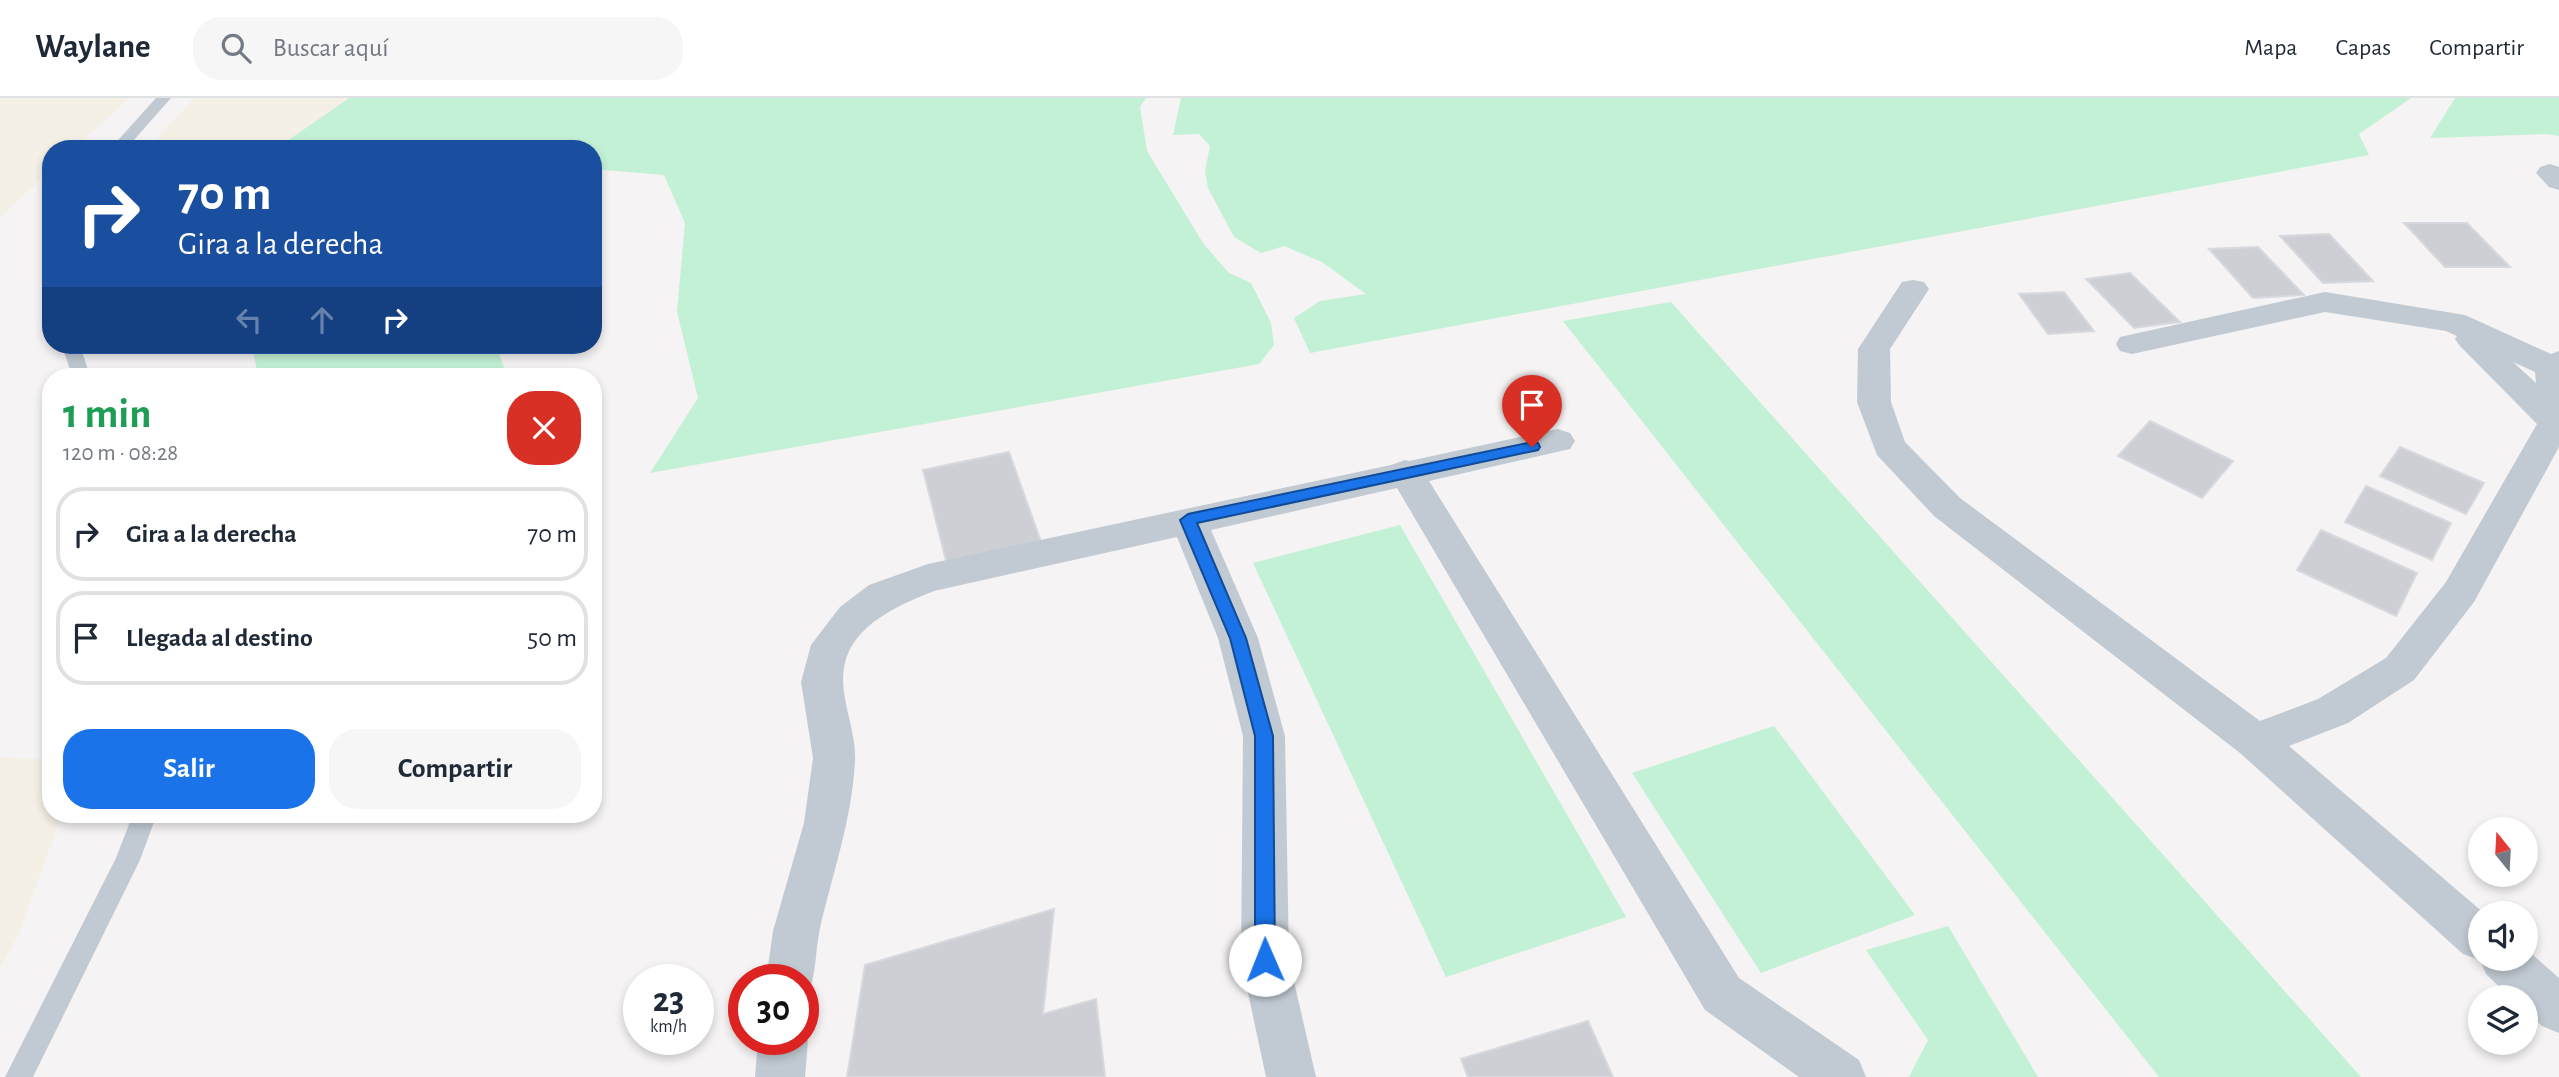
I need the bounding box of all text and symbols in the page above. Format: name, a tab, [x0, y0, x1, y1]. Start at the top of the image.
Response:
search box	[193, 17, 683, 80]
icon: search	[217, 29, 255, 67]
text: Waylane	[35, 31, 151, 64]
text: Buscar aquí	[273, 35, 389, 61]
text: Mapa	[2244, 36, 2297, 60]
text: Capas	[2335, 36, 2391, 60]
text: Compartir	[2429, 36, 2524, 60]
icon: right	[63, 168, 154, 259]
text: 70 m	[178, 170, 272, 219]
text: Gira a la derecha	[178, 228, 383, 260]
icon: left	[230, 301, 268, 339]
icon: ahead	[303, 301, 341, 339]
icon: right	[376, 301, 414, 339]
pin	[1502, 375, 1562, 447]
icon: arrive	[1513, 386, 1551, 424]
button: close	[507, 391, 581, 465]
text: 1 min	[63, 393, 152, 435]
text: 120 m · 08:28	[63, 442, 178, 465]
icon: right	[67, 515, 105, 553]
text: Gira a la derecha	[126, 521, 297, 547]
text: 70 m	[527, 521, 577, 547]
icon: arrive	[67, 619, 105, 657]
text: Llegada al destino	[126, 625, 313, 651]
text: 50 m	[527, 625, 577, 651]
button: Salir	[63, 729, 315, 809]
button: Compartir	[329, 729, 581, 809]
north arrow	[2468, 817, 2538, 887]
map controls	[2468, 817, 2538, 1055]
button: sound	[2468, 901, 2538, 971]
position arrow	[1228, 923, 1302, 997]
speed limit sign: 30	[728, 964, 819, 1055]
text: 23	[653, 983, 684, 1018]
button: layers	[2468, 985, 2538, 1055]
text: km/h	[650, 1018, 687, 1036]

